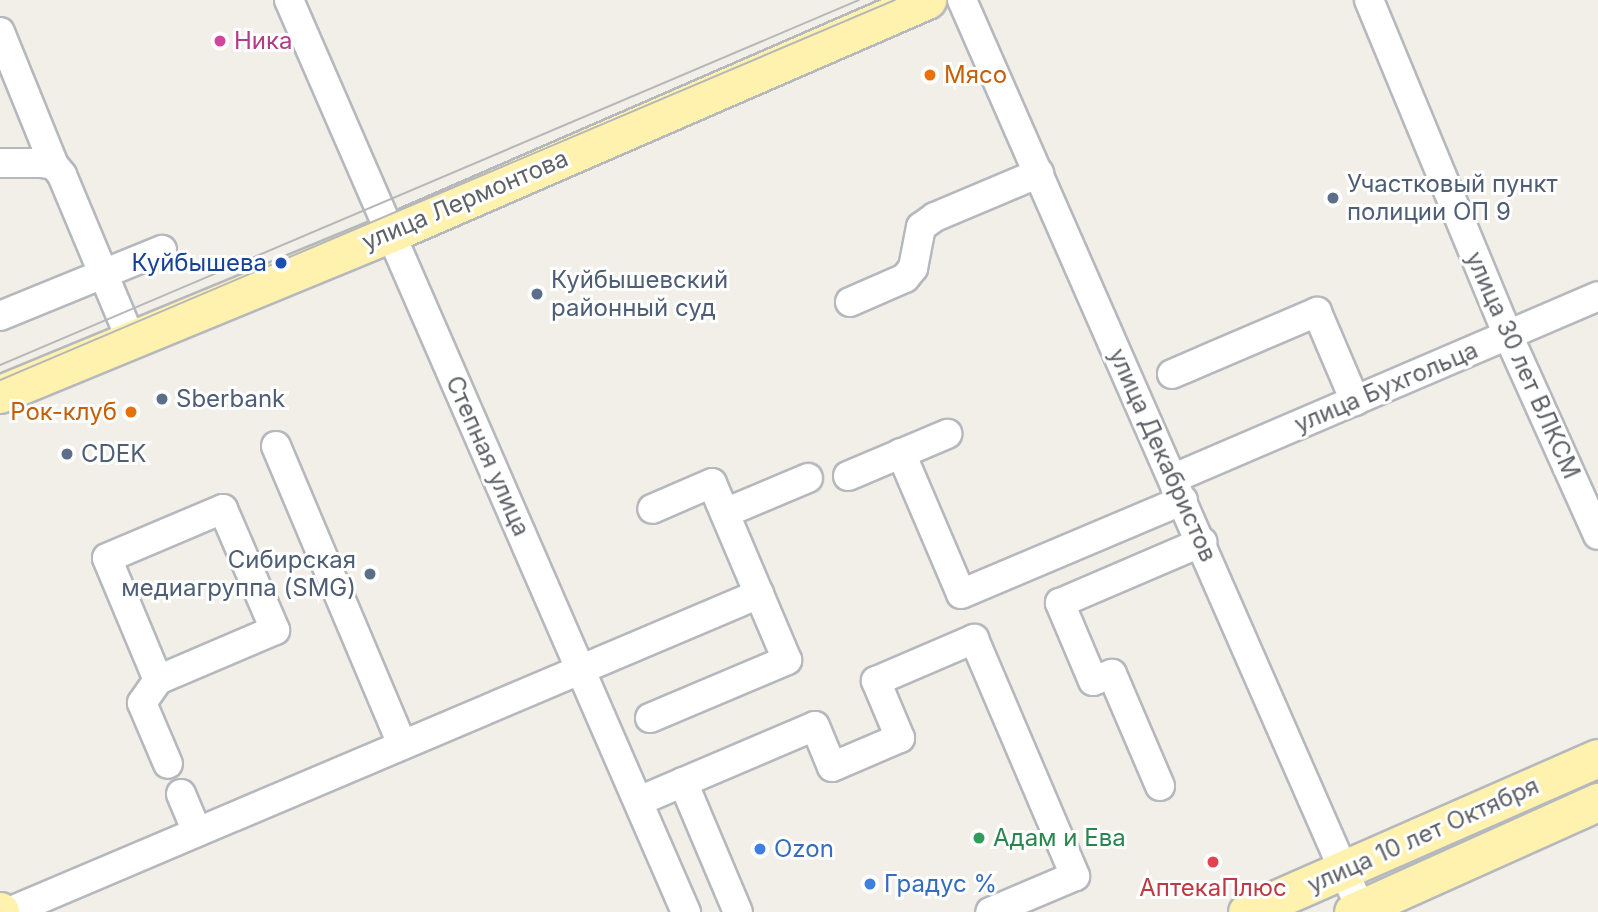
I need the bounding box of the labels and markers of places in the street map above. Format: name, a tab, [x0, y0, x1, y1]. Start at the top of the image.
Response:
place label: Ника	[234, 27, 293, 55]
marker: Ника	[212, 33, 228, 49]
place label: Мясо	[944, 61, 1007, 89]
marker: Мясо	[922, 67, 938, 83]
place label: Участковый пункт полиции ОП 9	[1347, 170, 1558, 226]
marker: Участковый пункт полиции ОП 9	[1325, 190, 1341, 206]
place label: Куйбышева	[131, 249, 267, 277]
marker: Куйбышева	[273, 255, 289, 271]
place label: Куйбышевский районный суд	[551, 266, 728, 322]
marker: Куйбышевский районный суд	[529, 286, 545, 302]
place label: Sberbank	[176, 385, 285, 413]
marker: Sberbank	[154, 391, 170, 407]
place label: Рок-клуб	[10, 398, 117, 426]
marker: Рок-клуб	[123, 404, 139, 420]
place label: CDEK	[81, 440, 146, 468]
marker: CDEK	[59, 446, 75, 462]
place label: Сибирская медиагруппа (SMG)	[121, 546, 356, 602]
marker: Сибирская медиагруппа (SMG)	[362, 566, 378, 582]
place label: Адам и Ева	[993, 824, 1126, 852]
marker: Адам и Ева	[971, 830, 987, 846]
place label: Ozon	[774, 835, 834, 863]
marker: Ozon	[752, 841, 768, 857]
marker: АптекаПлюс	[1205, 854, 1221, 870]
place label: Градус %	[884, 870, 997, 898]
place label: АптекаПлюс	[1139, 874, 1287, 902]
marker: Градус %	[862, 876, 878, 892]

